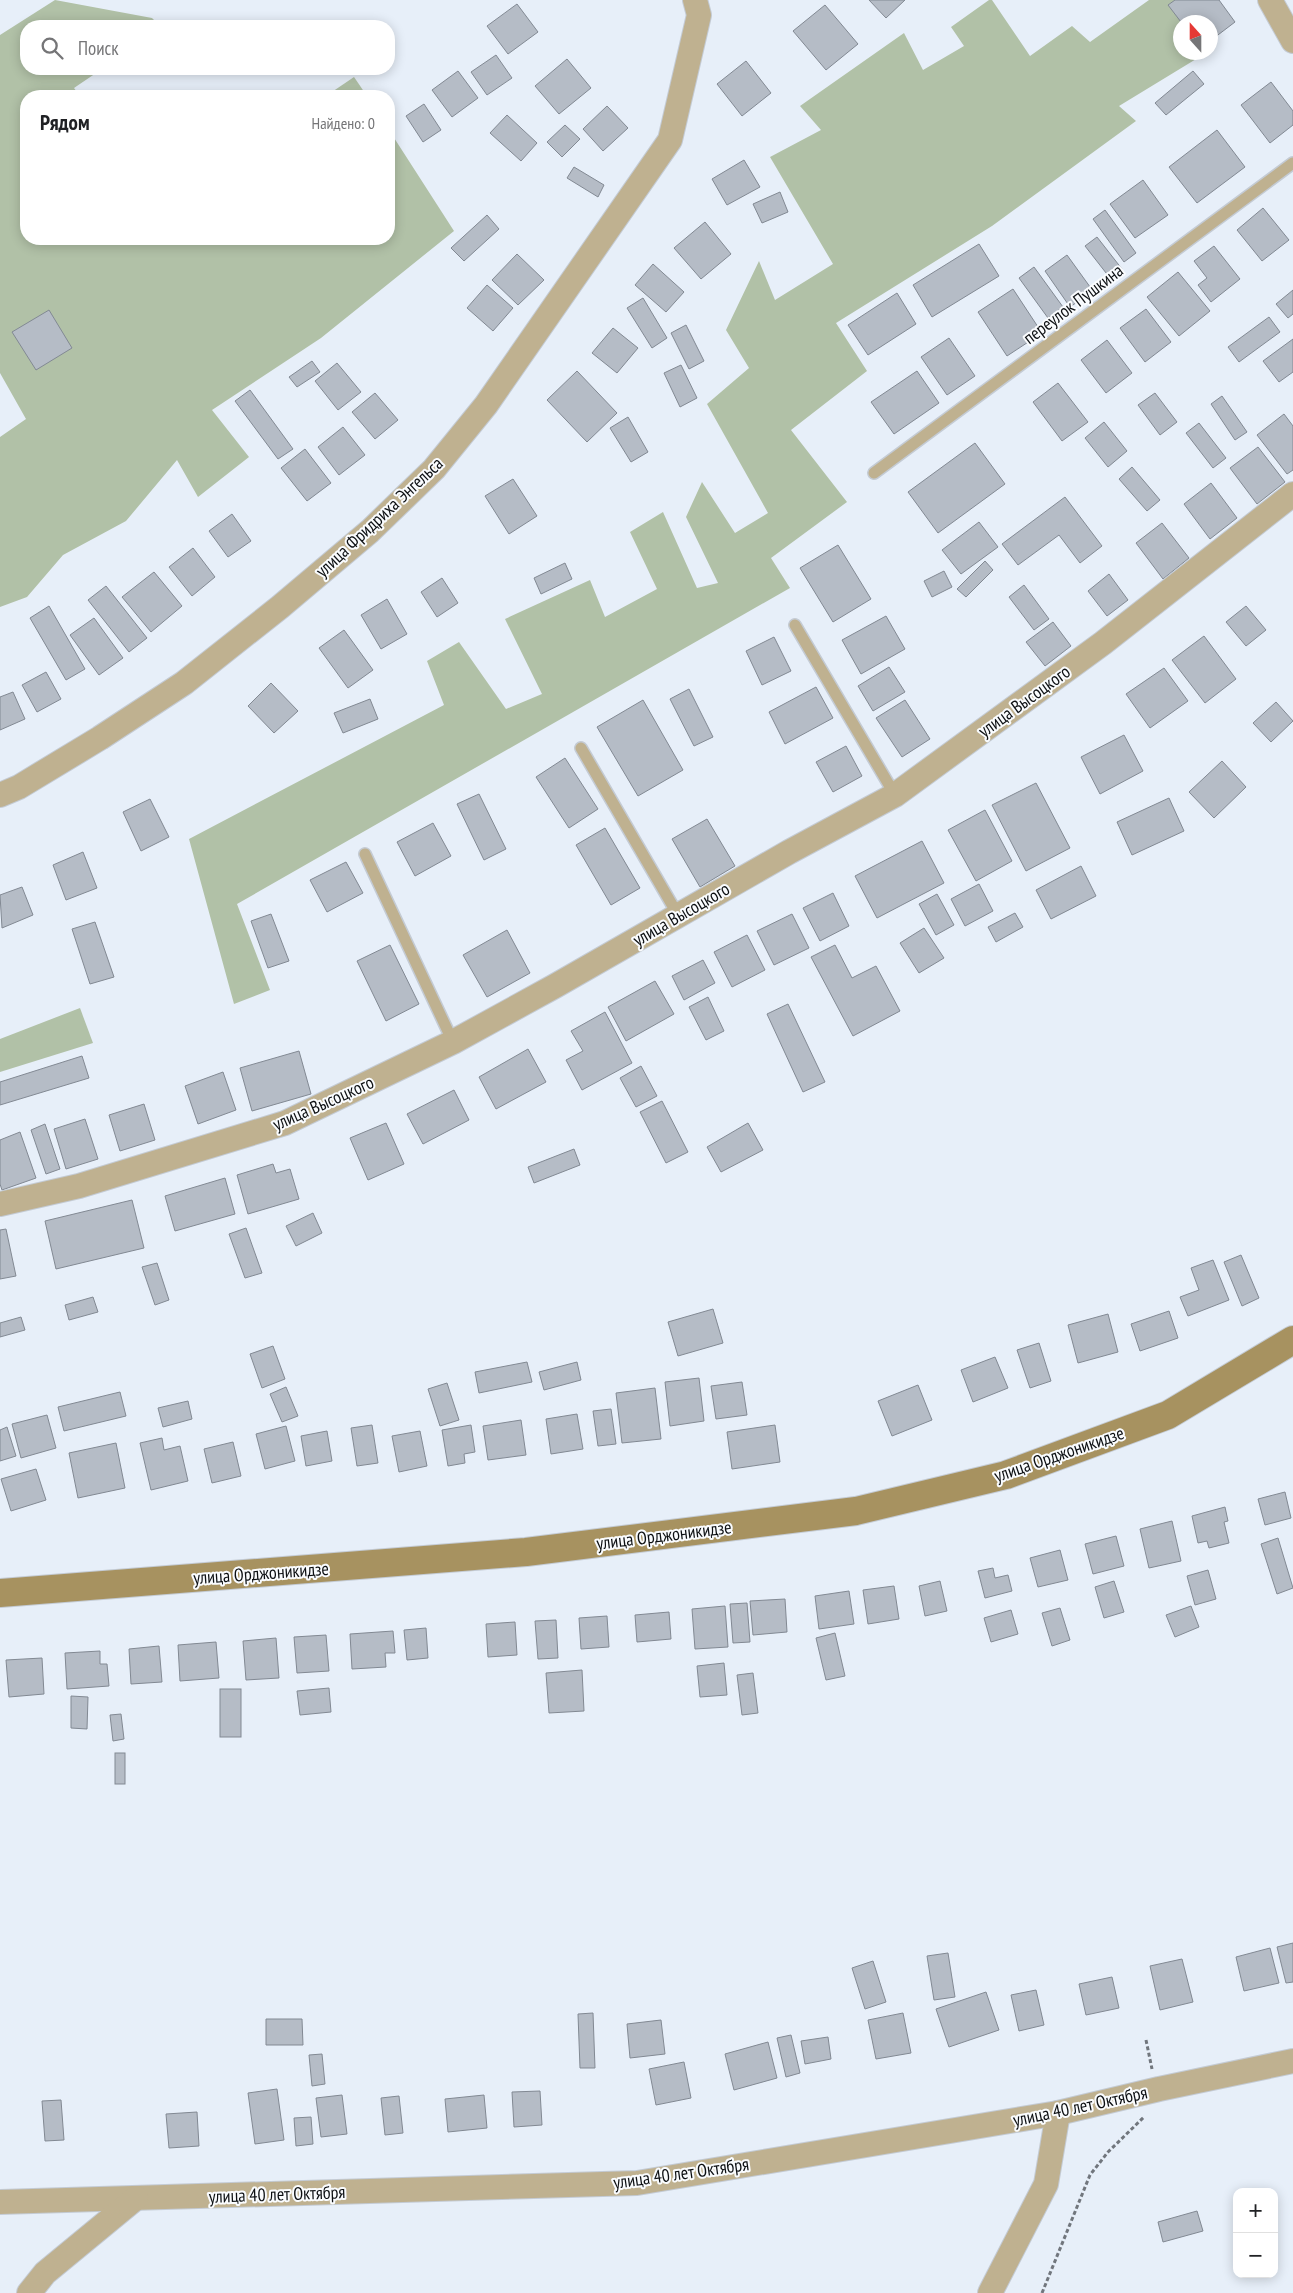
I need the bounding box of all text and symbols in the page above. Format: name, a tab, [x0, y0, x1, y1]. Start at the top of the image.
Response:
north arrow	[1173, 15, 1218, 60]
search box	[20, 20, 395, 75]
icon: search	[38, 34, 66, 62]
text: Поиск	[78, 36, 119, 60]
text: Рядом	[40, 109, 90, 136]
text: Найдено: 0	[312, 113, 375, 133]
street label: переулок Пушкина	[1018, 259, 1128, 349]
street label: улица Фридриха Энгельса	[310, 452, 448, 582]
street label: улица Высоцкого	[973, 660, 1075, 742]
street label: улица Высоцкого	[628, 877, 734, 951]
street label: улица Высоцкого	[269, 1070, 377, 1136]
street label: улица Орджоникидзе	[991, 1421, 1127, 1487]
street label: улица Орджоникидзе	[595, 1515, 733, 1555]
street label: улица Орджоникидзе	[192, 1557, 330, 1589]
street label: улица 40 лет Октября	[1011, 2081, 1149, 2131]
street label: улица 40 лет Октября	[612, 2152, 750, 2194]
street label: улица 40 лет Октября	[208, 2180, 346, 2208]
map controls	[1233, 2188, 1278, 2278]
button: +	[1233, 2188, 1278, 2233]
button: −	[1233, 2233, 1278, 2278]

